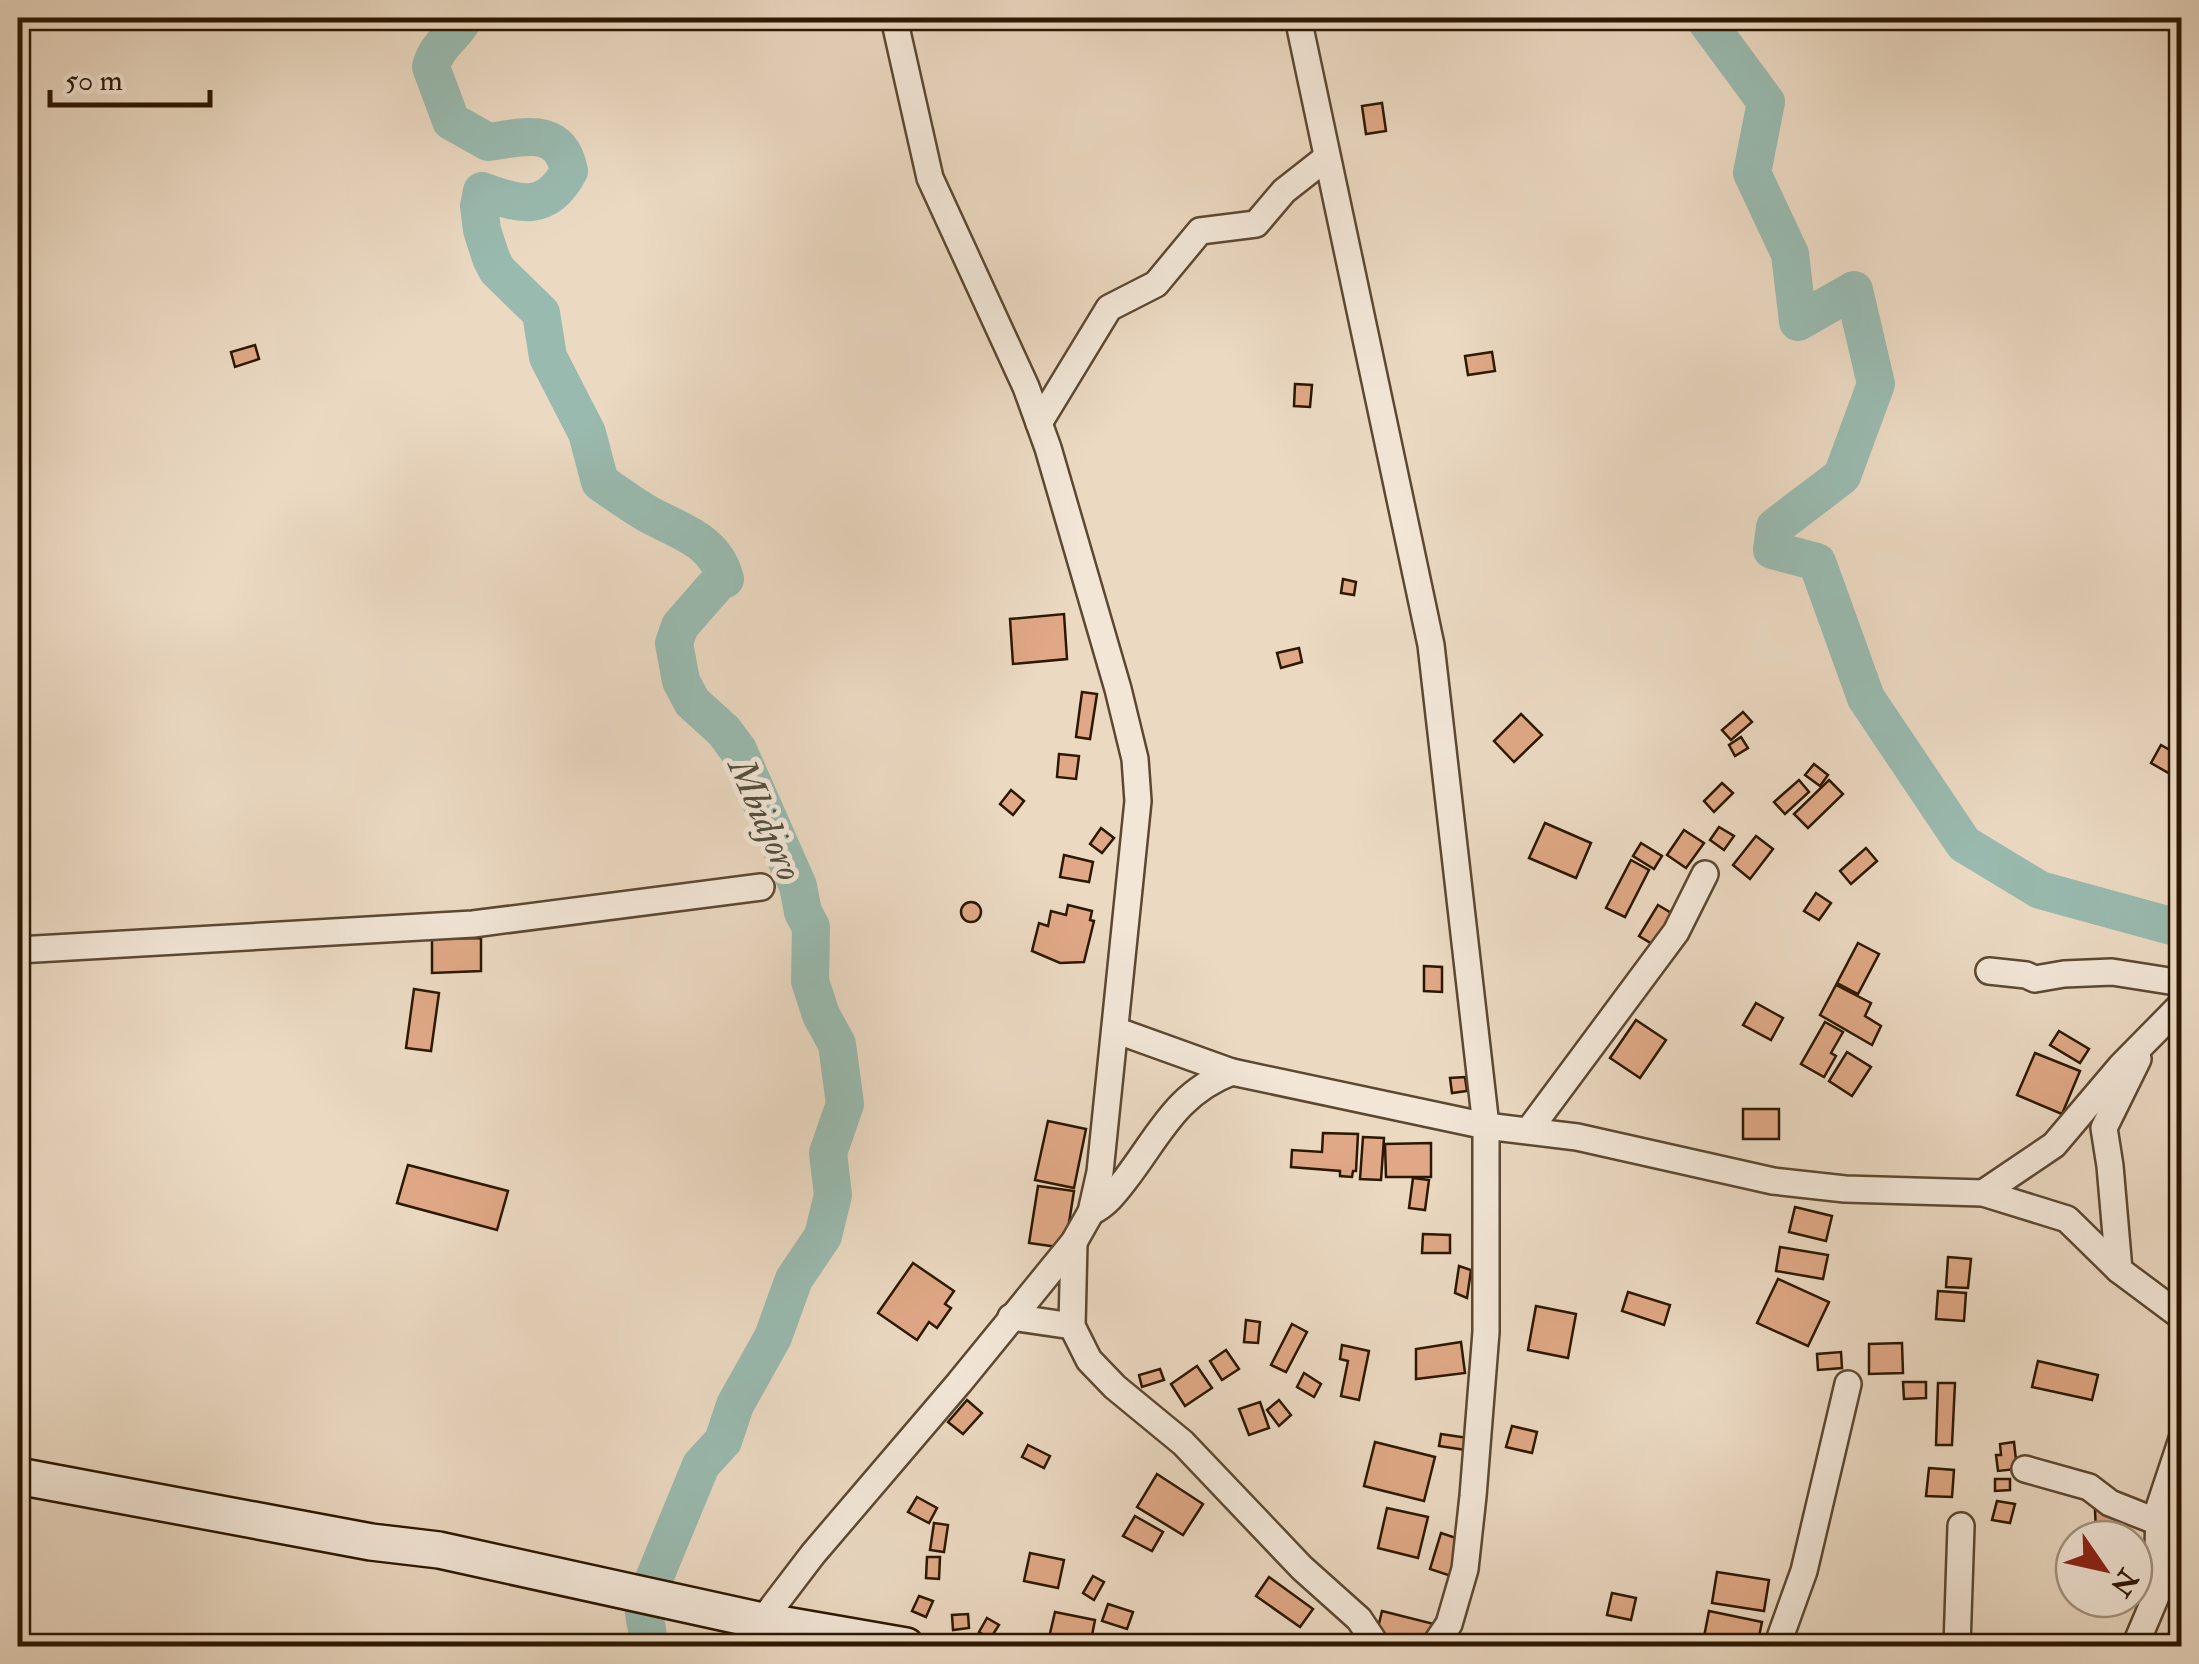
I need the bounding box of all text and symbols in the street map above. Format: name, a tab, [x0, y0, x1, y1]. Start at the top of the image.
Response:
scale bar	[50, 45, 210, 107]
text: 50 m	[65, 62, 123, 99]
water label: Mbidjoro	[716, 748, 813, 889]
north arrow	[2054, 1519, 2154, 1619]
text: N	[2101, 1561, 2146, 1603]

